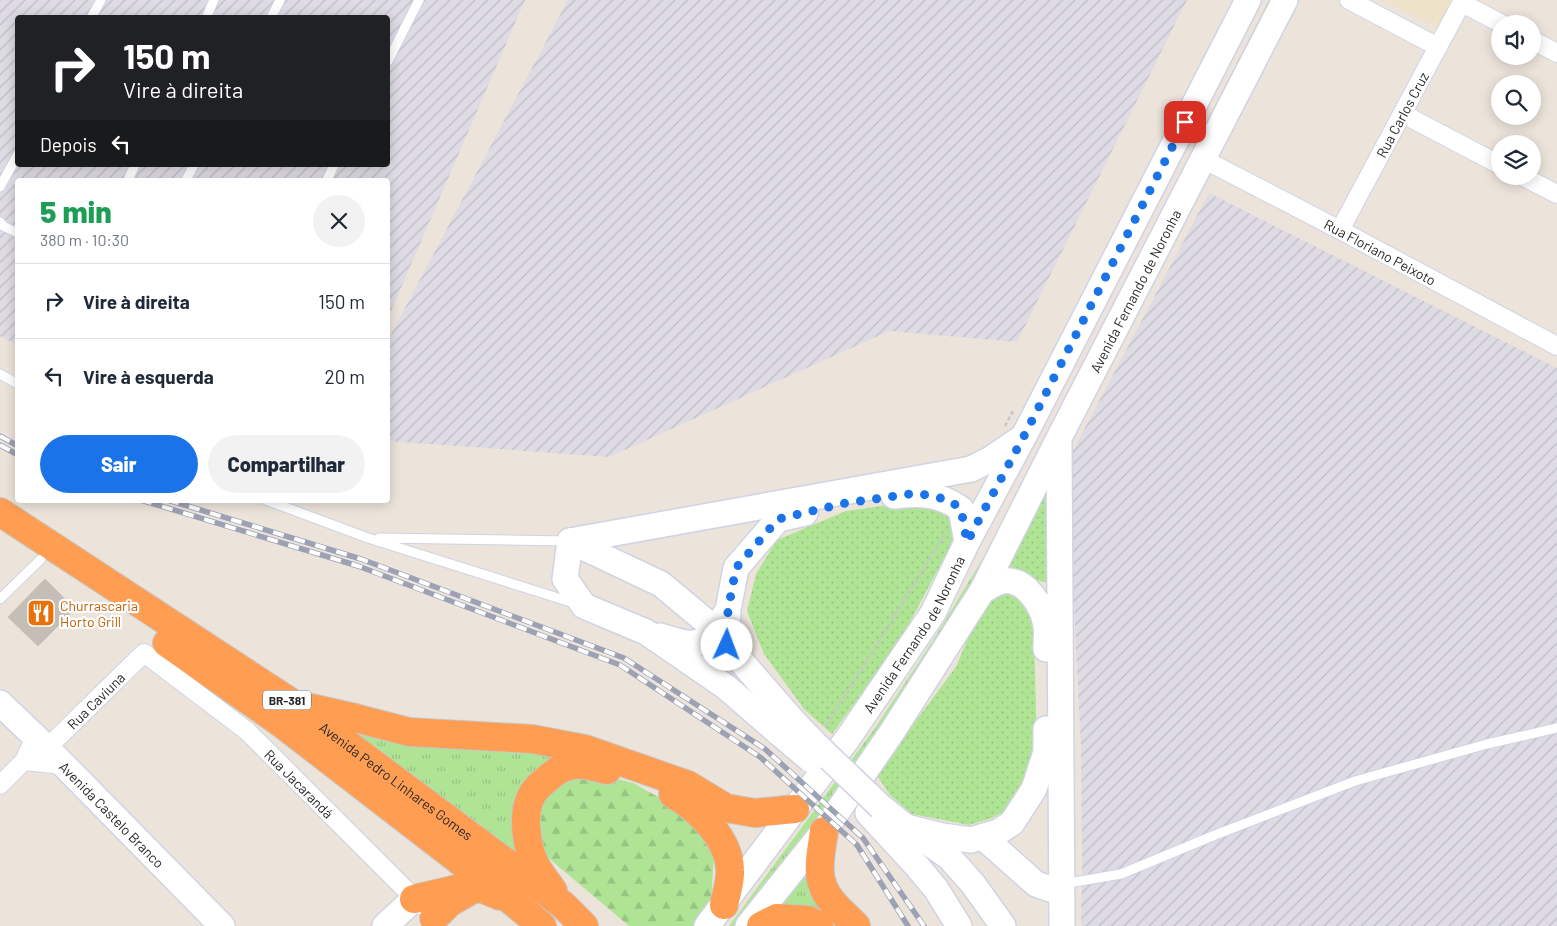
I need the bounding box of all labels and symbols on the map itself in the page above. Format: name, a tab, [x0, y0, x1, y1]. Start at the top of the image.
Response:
street label: Rua Carlos Cruz	[1372, 69, 1432, 160]
pin	[1164, 101, 1206, 143]
street label: Avenida Fernando de Noronha	[1086, 206, 1184, 375]
street label: Rua Floriano Peixoto	[1322, 215, 1439, 288]
street label: Avenida Fernando de Noronha	[859, 553, 968, 716]
place label: Churrascaria Horto Grill	[60, 597, 138, 630]
restaurant icon: Churrascaria Horto Grill	[26, 598, 56, 628]
position arrow	[700, 618, 752, 670]
street label: Rua Caviuna	[63, 668, 128, 732]
road number: BR-381	[263, 690, 311, 710]
street label: Avenida Pedro Linhares Gomes	[316, 718, 477, 844]
street label: Rua Jacarandá	[261, 745, 337, 821]
street label: Avenida Castelo Branco	[56, 758, 168, 871]

